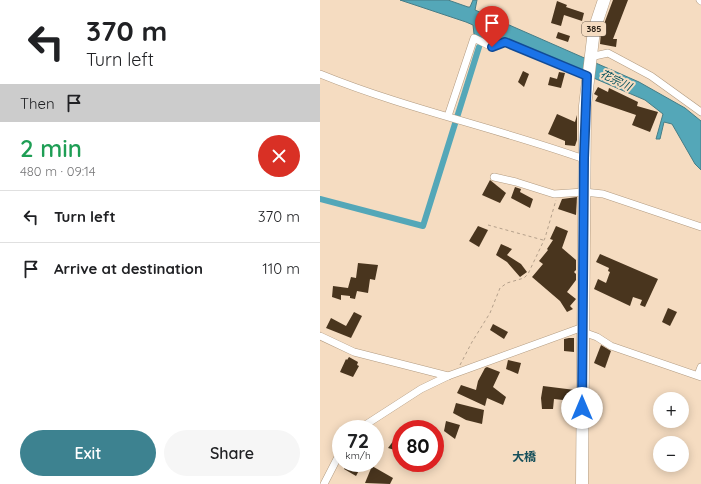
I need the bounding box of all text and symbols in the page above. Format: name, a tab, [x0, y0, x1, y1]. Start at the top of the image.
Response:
pin	[475, 6, 509, 47]
icon: arrive	[481, 12, 503, 34]
text: 370 m	[86, 13, 167, 48]
icon: left	[20, 16, 72, 68]
road number: 385	[582, 22, 606, 36]
text: Turn left	[86, 48, 154, 71]
water label: 花宗川	[598, 66, 635, 94]
icon: arrive	[63, 92, 85, 114]
text: Then	[20, 94, 55, 113]
text: 2 min	[20, 133, 82, 163]
button: close	[258, 135, 300, 177]
text: 480 m · 09:14	[20, 163, 96, 179]
icon: left	[20, 206, 42, 228]
text: Turn left	[54, 207, 116, 226]
text: 370 m	[258, 207, 300, 226]
icon: arrive	[20, 258, 42, 280]
text: Arrive at destination	[54, 259, 203, 278]
text: 110 m	[262, 259, 300, 278]
position arrow	[561, 387, 603, 429]
map controls	[653, 392, 689, 472]
button: +	[653, 392, 689, 428]
speed limit sign: 80	[392, 420, 444, 472]
text: 72	[347, 428, 369, 453]
button: Exit	[20, 430, 156, 476]
button: Share	[164, 430, 300, 476]
button: −	[653, 436, 689, 472]
text: km/h	[345, 449, 371, 462]
district label: 大橋	[512, 449, 537, 464]

